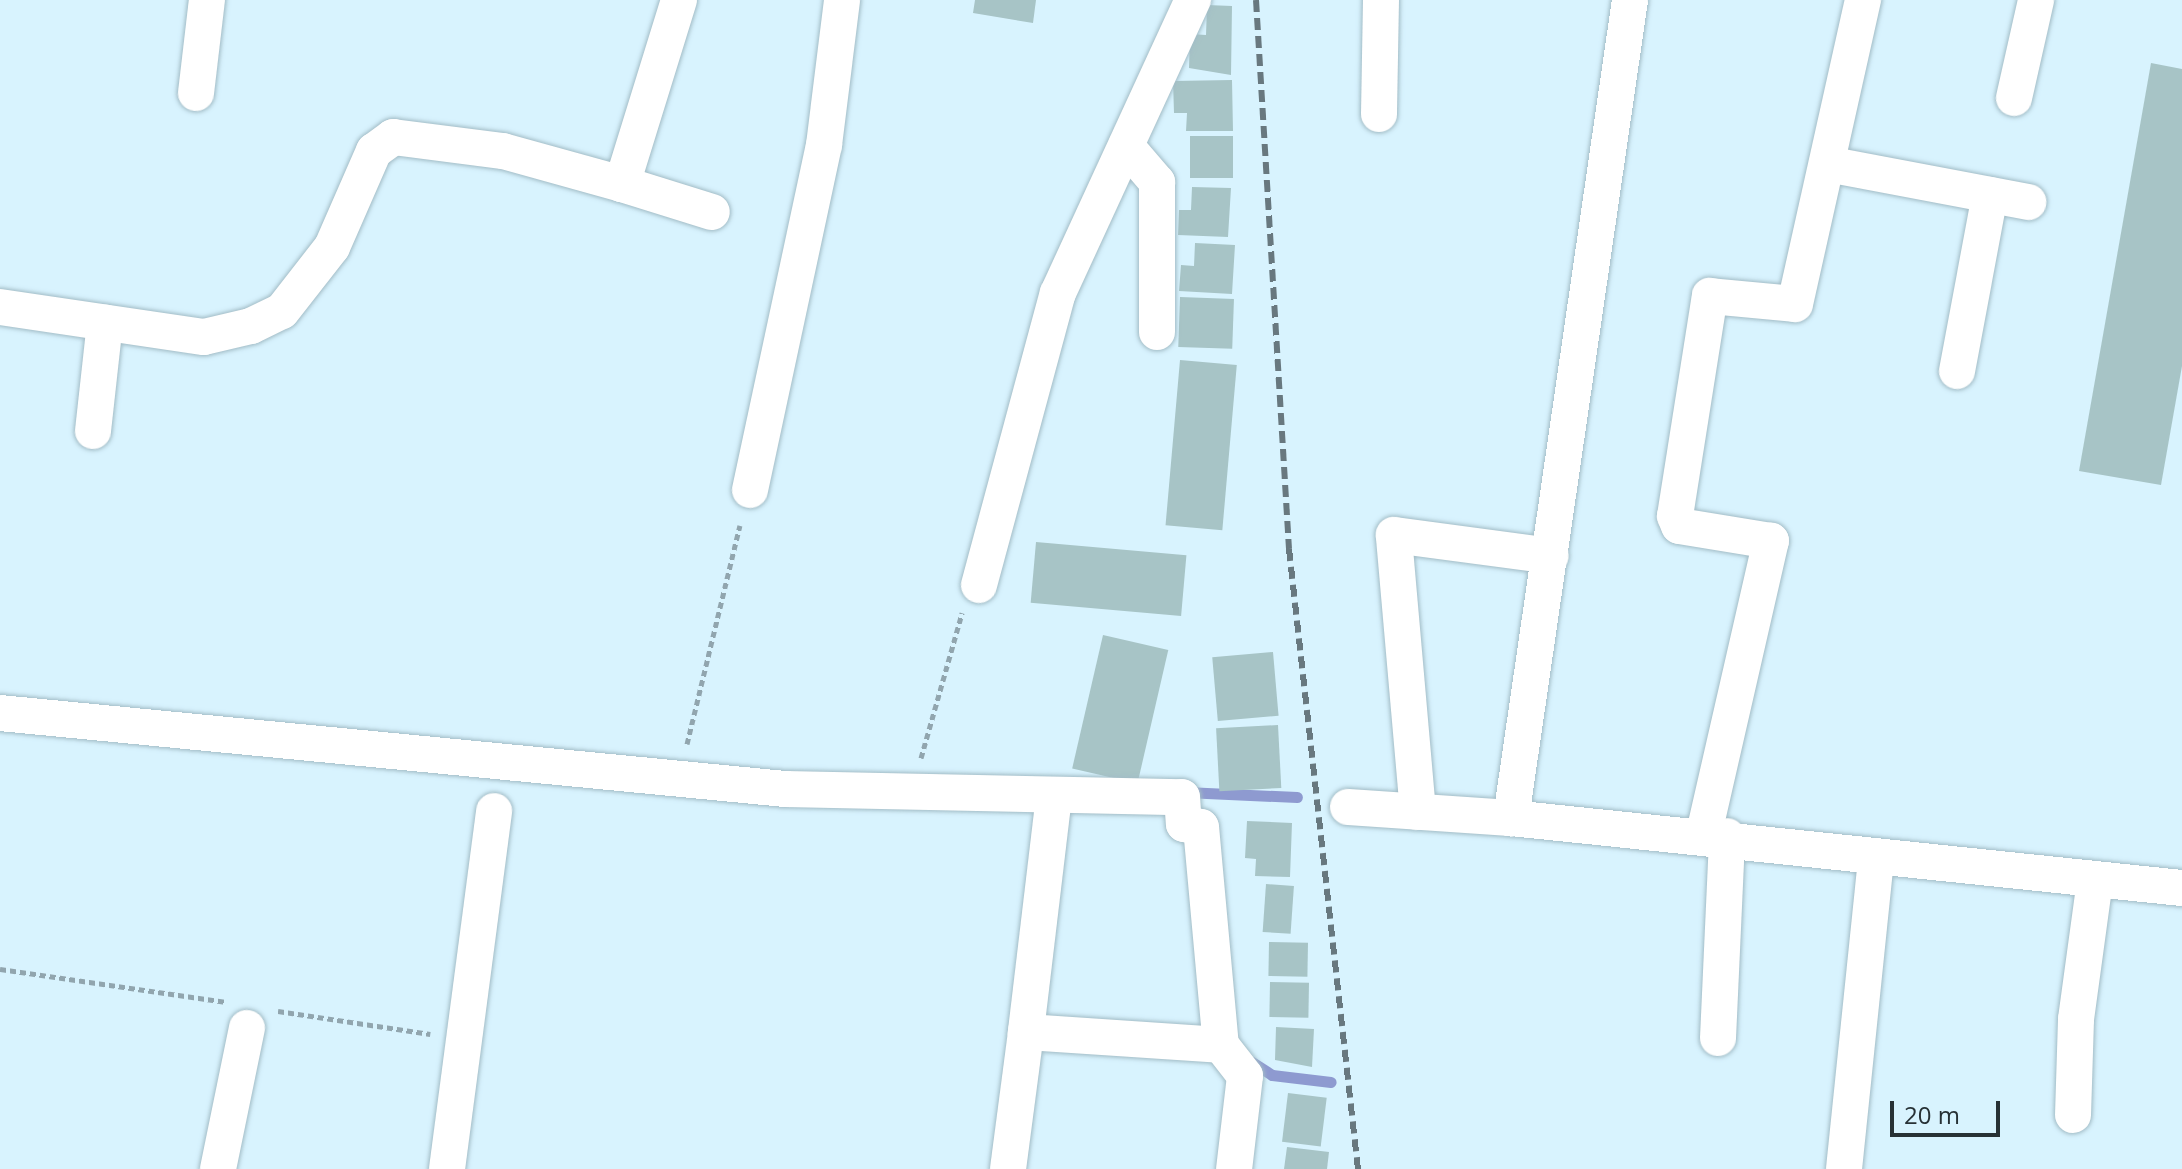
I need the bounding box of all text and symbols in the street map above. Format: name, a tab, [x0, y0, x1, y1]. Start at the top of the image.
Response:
scale bar	[1894, 1085, 2004, 1135]
text: 20 m	[1904, 1098, 1960, 1131]

